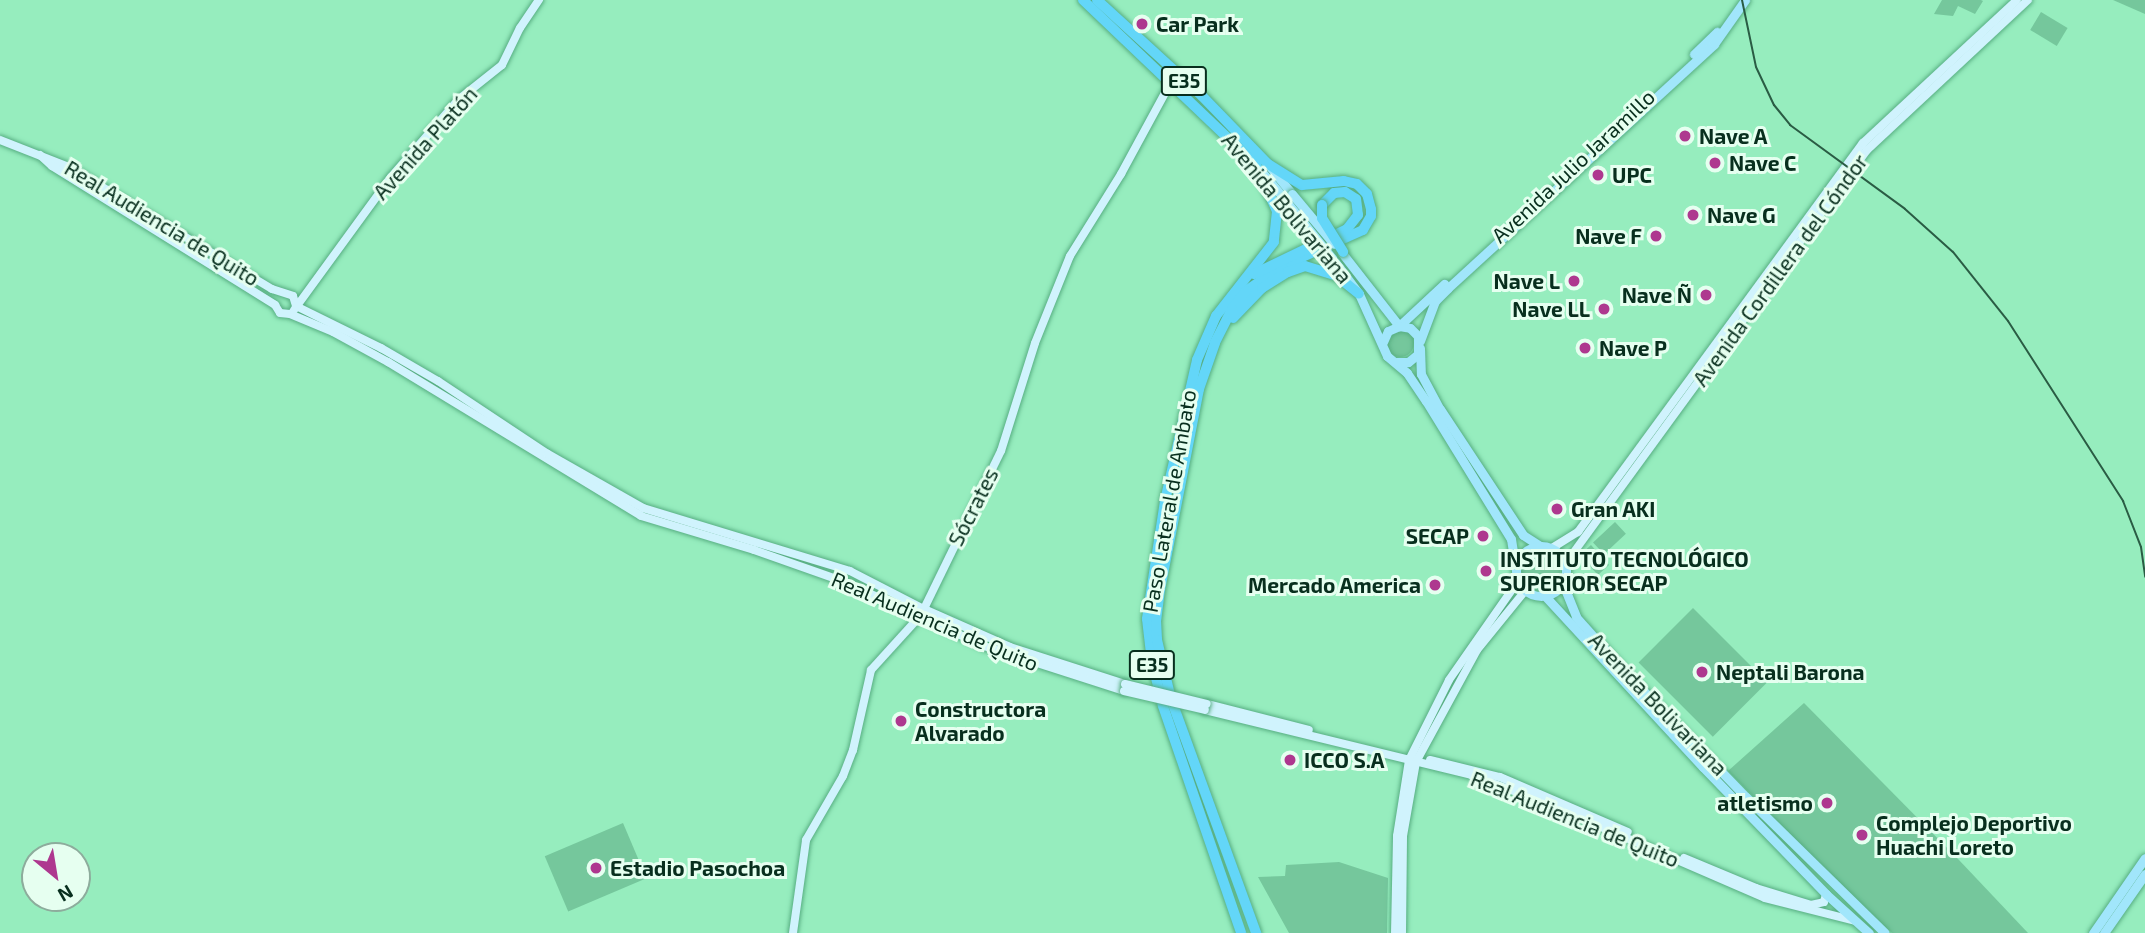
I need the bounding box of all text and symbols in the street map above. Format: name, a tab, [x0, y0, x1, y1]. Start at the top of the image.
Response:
place label: Car Park	[1156, 11, 1239, 37]
marker: Car Park	[1134, 16, 1150, 32]
road number: E35	[1160, 66, 1208, 96]
street label: Avenida Platón	[368, 81, 482, 205]
street label: Avenida Julio Jaramillo	[1486, 84, 1660, 248]
place label: Nave A	[1699, 123, 1768, 149]
street label: Avenida Bolivariana	[1217, 128, 1357, 288]
marker: Nave A	[1677, 128, 1693, 144]
street label: Avenida Cordillera del Cóndor	[1687, 149, 1873, 391]
place label: Nave C	[1729, 150, 1796, 176]
street label: Real Audiencia de Quito	[60, 155, 264, 291]
marker: Nave C	[1707, 155, 1723, 171]
place label: UPC	[1612, 162, 1652, 188]
marker: UPC	[1590, 167, 1606, 183]
place label: Nave G	[1707, 202, 1776, 228]
marker: Nave G	[1685, 207, 1701, 223]
place label: Nave F	[1575, 223, 1642, 249]
marker: Nave F	[1648, 228, 1664, 244]
place label: Nave L	[1494, 268, 1560, 294]
marker: Nave L	[1566, 273, 1582, 289]
place label: Nave Ñ	[1622, 282, 1692, 308]
marker: Nave Ñ	[1698, 287, 1714, 303]
place label: Nave LL	[1512, 296, 1590, 322]
marker: Nave LL	[1596, 301, 1612, 317]
place label: Nave P	[1599, 335, 1667, 361]
marker: Nave P	[1577, 340, 1593, 356]
street label: Paso Lateral de Ambato	[1137, 387, 1201, 615]
street label: Sócrates	[943, 464, 1003, 550]
place label: Gran AKI	[1571, 496, 1656, 522]
marker: Gran AKI	[1549, 501, 1565, 517]
place label: SECAP	[1406, 523, 1469, 549]
marker: SECAP	[1475, 528, 1491, 544]
place label: INSTITUTO TECNOLÓGICO SUPERIOR SECAP	[1500, 546, 1749, 596]
marker: INSTITUTO TECNOLÓGICO SUPERIOR SECAP	[1478, 563, 1494, 579]
street label: Real Audiencia de Quito	[827, 566, 1043, 676]
place label: Mercado America	[1248, 572, 1421, 598]
marker: Mercado America	[1427, 577, 1443, 593]
street label: Avenida Bolivariana	[1583, 627, 1733, 781]
road number: E35	[1128, 650, 1176, 680]
place label: Neptali Barona	[1716, 659, 1865, 685]
marker: Neptali Barona	[1694, 664, 1710, 680]
place label: Constructora Alvarado	[915, 696, 1046, 746]
marker: Constructora Alvarado	[893, 713, 909, 729]
place label: ICCO S.A	[1304, 747, 1385, 773]
marker: ICCO S.A	[1282, 752, 1298, 768]
street label: Real Audiencia de Quito	[1467, 766, 1683, 872]
place label: atletismo	[1717, 790, 1813, 816]
marker: atletismo	[1819, 795, 1835, 811]
place label: Complejo Deportivo Huachi Loreto	[1876, 810, 2072, 860]
marker: Complejo Deportivo Huachi Loreto	[1854, 827, 1870, 843]
north arrow	[21, 842, 91, 912]
place label: Estadio Pasochoa	[610, 855, 785, 881]
marker: Estadio Pasochoa	[588, 860, 604, 876]
text: N	[54, 880, 77, 907]

